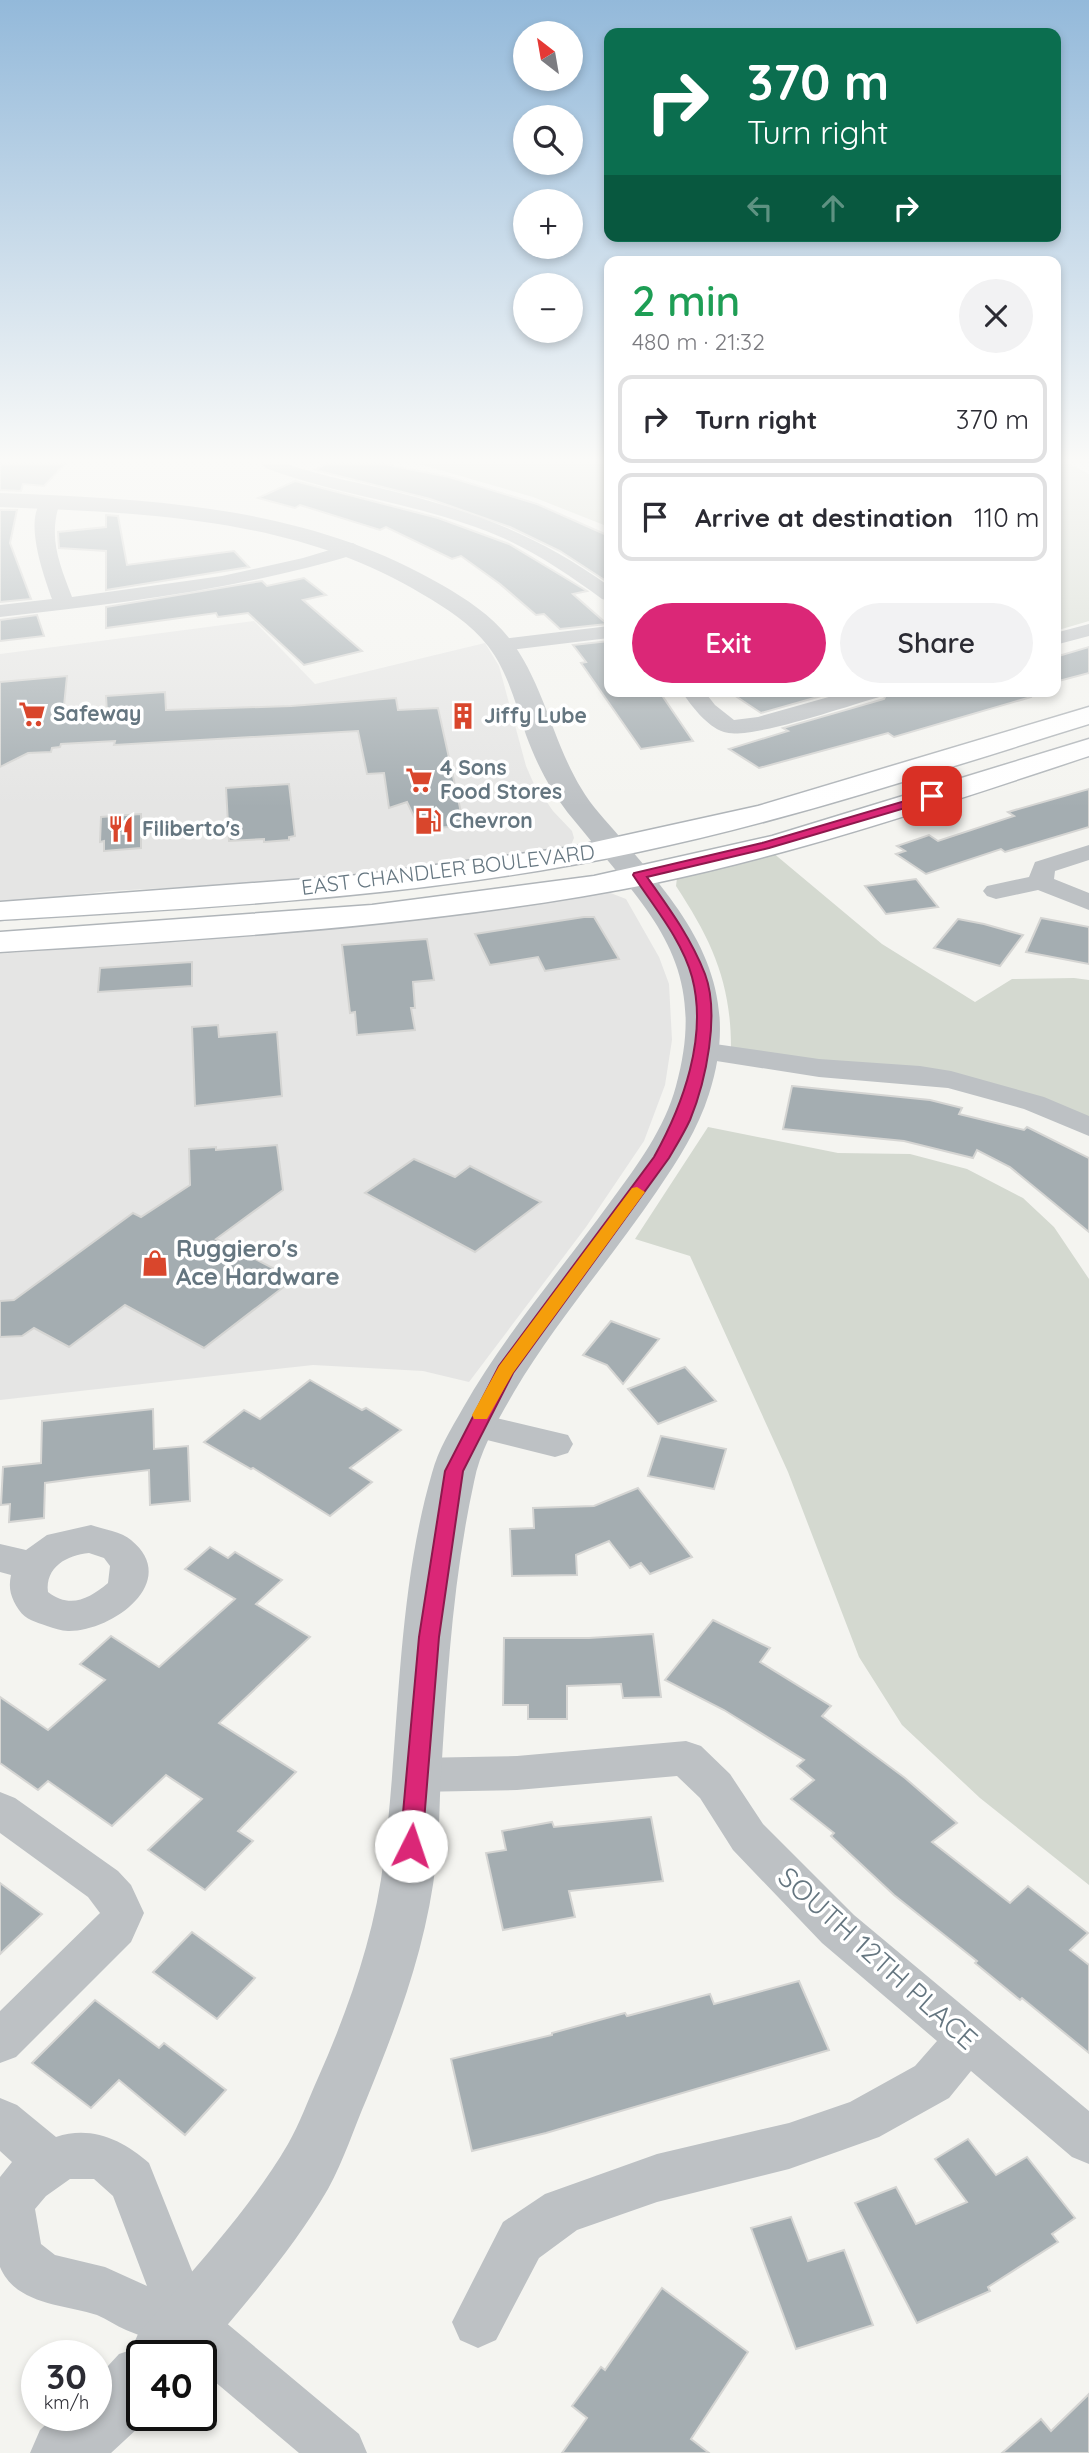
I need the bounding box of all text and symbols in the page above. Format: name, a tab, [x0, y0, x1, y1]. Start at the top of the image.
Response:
north arrow	[513, 21, 583, 91]
map controls	[513, 21, 583, 343]
text: 370 m	[747, 51, 889, 112]
icon: right	[632, 56, 723, 147]
button: search	[513, 105, 583, 175]
text: Turn right	[747, 112, 888, 152]
button: +	[513, 189, 583, 259]
icon: left	[741, 189, 779, 227]
icon: ahead	[814, 189, 852, 227]
icon: right	[887, 189, 925, 227]
button: −	[513, 273, 583, 343]
text: 2 min	[632, 274, 740, 327]
button: close	[959, 279, 1033, 353]
text: 480 m · 21:32	[632, 327, 765, 356]
icon: right	[636, 400, 674, 438]
text: Turn right	[695, 403, 817, 436]
text: 370 m	[956, 403, 1029, 436]
icon: arrive	[636, 498, 674, 536]
text: Arrive at destination	[695, 501, 953, 534]
text: 110 m	[974, 501, 1039, 534]
button: Exit	[632, 603, 826, 683]
button: Share	[840, 603, 1033, 683]
supermarket icon: Safeway	[17, 699, 47, 729]
place label: Safeway	[53, 700, 141, 726]
building icon: Jiffy Lube	[448, 701, 478, 731]
place label: Jiffy Lube	[484, 702, 587, 728]
place label: 4 Sons Food Stores	[440, 754, 562, 804]
supermarket icon: 4 Sons Food Stores	[404, 765, 434, 795]
pin	[902, 766, 962, 826]
icon: arrive	[913, 777, 951, 815]
fuel station icon: Chevron	[413, 806, 443, 836]
place label: Chevron	[449, 807, 533, 833]
restaurant icon: Filiberto's	[106, 814, 136, 844]
place label: Filiberto's	[142, 815, 240, 841]
street label: EAST CHANDLER BOULEVARD	[300, 838, 596, 900]
place label: Ruggiero's Ace Hardware	[176, 1233, 340, 1291]
shop icon: Ruggiero's Ace Hardware	[140, 1248, 170, 1278]
position arrow	[374, 1809, 448, 1883]
street label: SOUTH 12TH PLACE	[771, 1859, 985, 2056]
speed limit sign: 40	[126, 2340, 217, 2431]
text: 30	[46, 2354, 87, 2398]
text: km/h	[44, 2391, 89, 2414]

